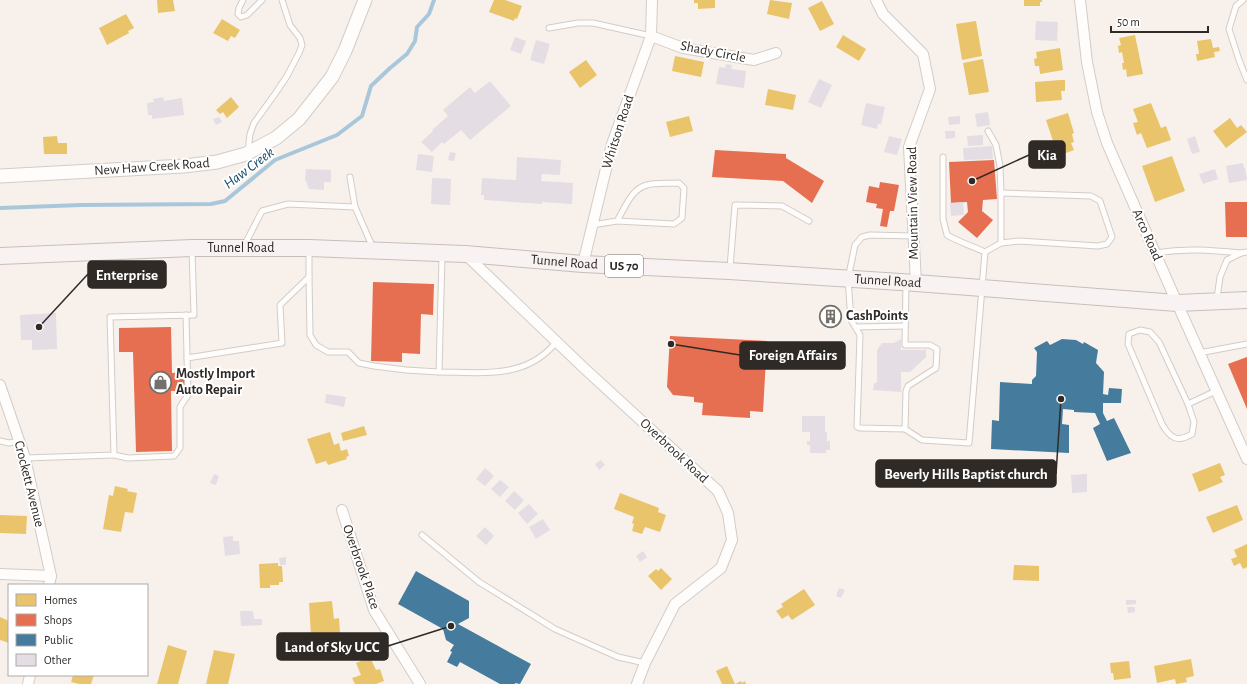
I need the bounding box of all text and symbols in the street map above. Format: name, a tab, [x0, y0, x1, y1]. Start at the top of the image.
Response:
scale bar	[1111, 8, 1208, 34]
text: 50 m	[1117, 16, 1140, 28]
street label: Shady Circle	[679, 39, 747, 65]
street label: Whitson Road	[599, 93, 637, 171]
callout: Kia	[1029, 141, 1065, 168]
water label: Haw Creek	[221, 144, 277, 192]
street label: Mountain View Road	[905, 146, 921, 260]
text: Kia	[1037, 148, 1057, 163]
street label: New Haw Creek Road	[94, 156, 210, 178]
street label: Arco Road	[1129, 207, 1165, 263]
street label: Tunnel Road	[207, 241, 274, 255]
street label: Tunnel Road	[530, 253, 598, 272]
road number: US 70	[605, 255, 643, 277]
callout: Enterprise	[88, 261, 166, 288]
text: Enterprise	[96, 268, 158, 283]
street label: Tunnel Road	[854, 272, 922, 290]
building icon: CashPoints	[818, 303, 844, 329]
place label: CashPoints	[846, 309, 908, 323]
callout: Foreign Affairs	[740, 342, 845, 369]
text: Foreign Affairs	[749, 348, 837, 363]
place label: Mostly Import Auto Repair	[176, 367, 255, 397]
shop icon: Mostly Import Auto Repair	[147, 369, 173, 395]
street label: Overbrook Road	[637, 416, 711, 486]
street label: Crockett Avenue	[12, 439, 46, 529]
callout: Beverly Hills Baptist church	[876, 460, 1056, 487]
text: Beverly Hills Baptist church	[884, 467, 1048, 482]
street label: Overbrook Place	[340, 523, 382, 611]
legend	[8, 584, 148, 676]
text: Homes	[44, 594, 77, 606]
text: Shops	[44, 614, 72, 626]
callout: Land of Sky UCC	[277, 633, 388, 660]
text: Public	[44, 634, 73, 646]
text: Land of Sky UCC	[285, 640, 380, 655]
text: Other	[44, 654, 71, 666]

